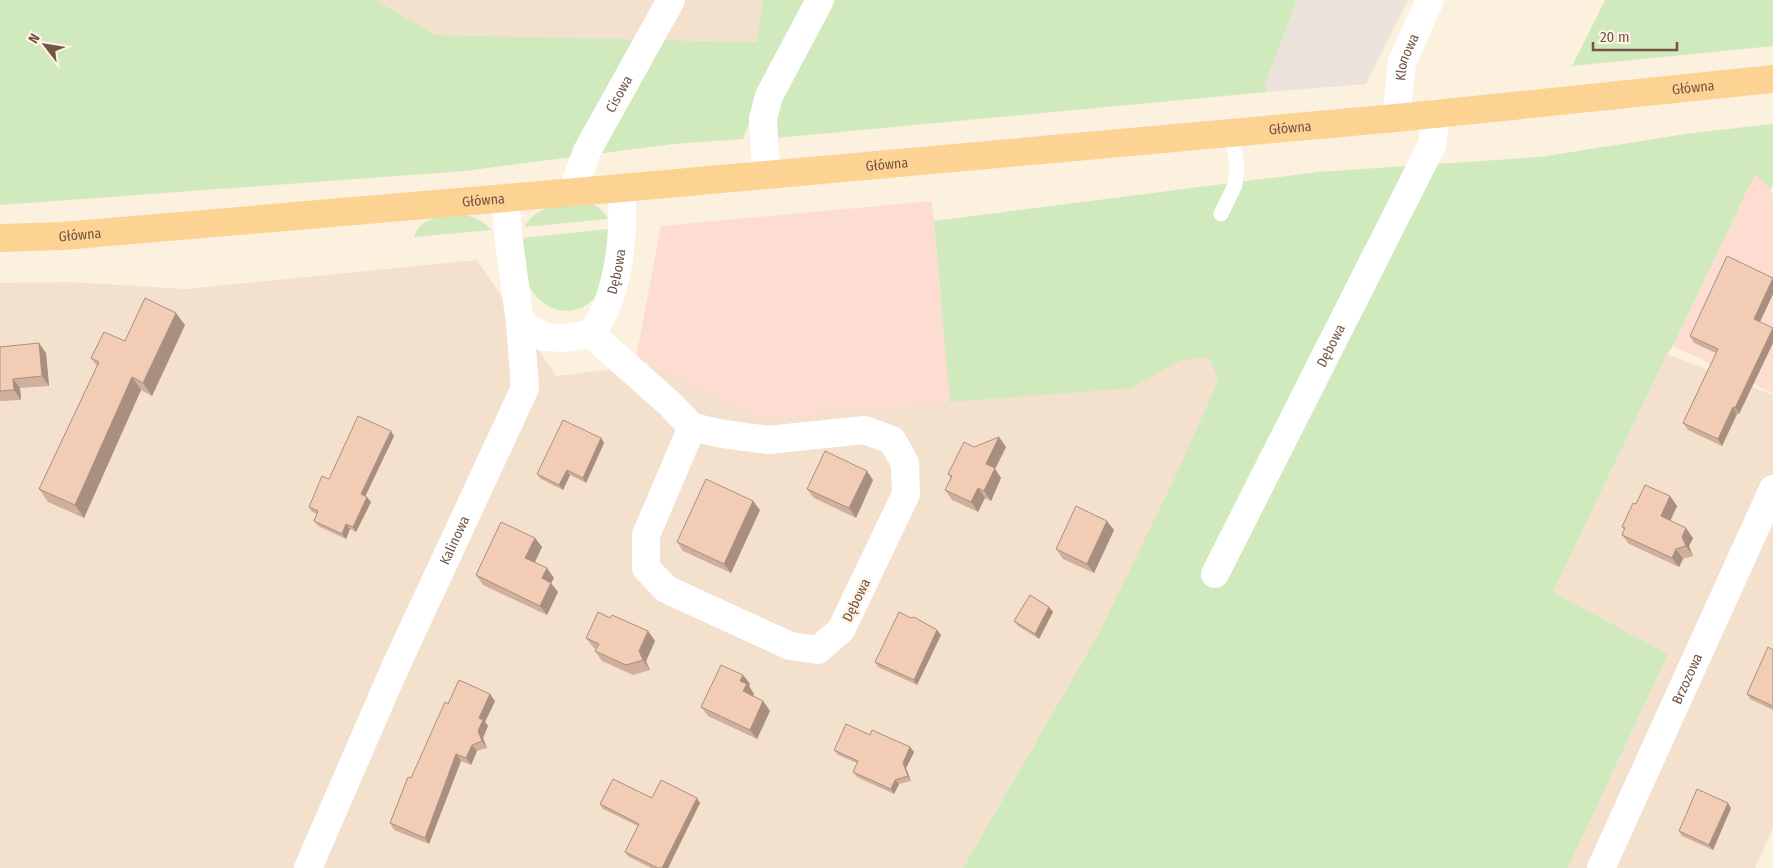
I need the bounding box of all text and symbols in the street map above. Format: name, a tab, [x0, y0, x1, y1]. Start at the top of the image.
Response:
north arrow	[20, 20, 70, 70]
scale bar	[1593, 20, 1677, 52]
text: 20 m	[1600, 28, 1630, 46]
text: N	[25, 31, 44, 47]
street label: Klonowa	[1392, 31, 1423, 82]
street label: Cisowa	[602, 72, 636, 116]
street label: Główna	[1671, 77, 1715, 98]
street label: Główna	[1268, 118, 1312, 138]
street label: Główna	[865, 154, 909, 175]
street label: Główna	[461, 190, 506, 211]
street label: Główna	[58, 225, 102, 245]
street label: Dębowa	[603, 248, 629, 296]
street label: Dębowa	[1313, 321, 1349, 370]
street label: Kalinowa	[436, 513, 473, 568]
street label: Dębowa	[839, 576, 874, 624]
street label: Brzozowa	[1669, 651, 1706, 707]

